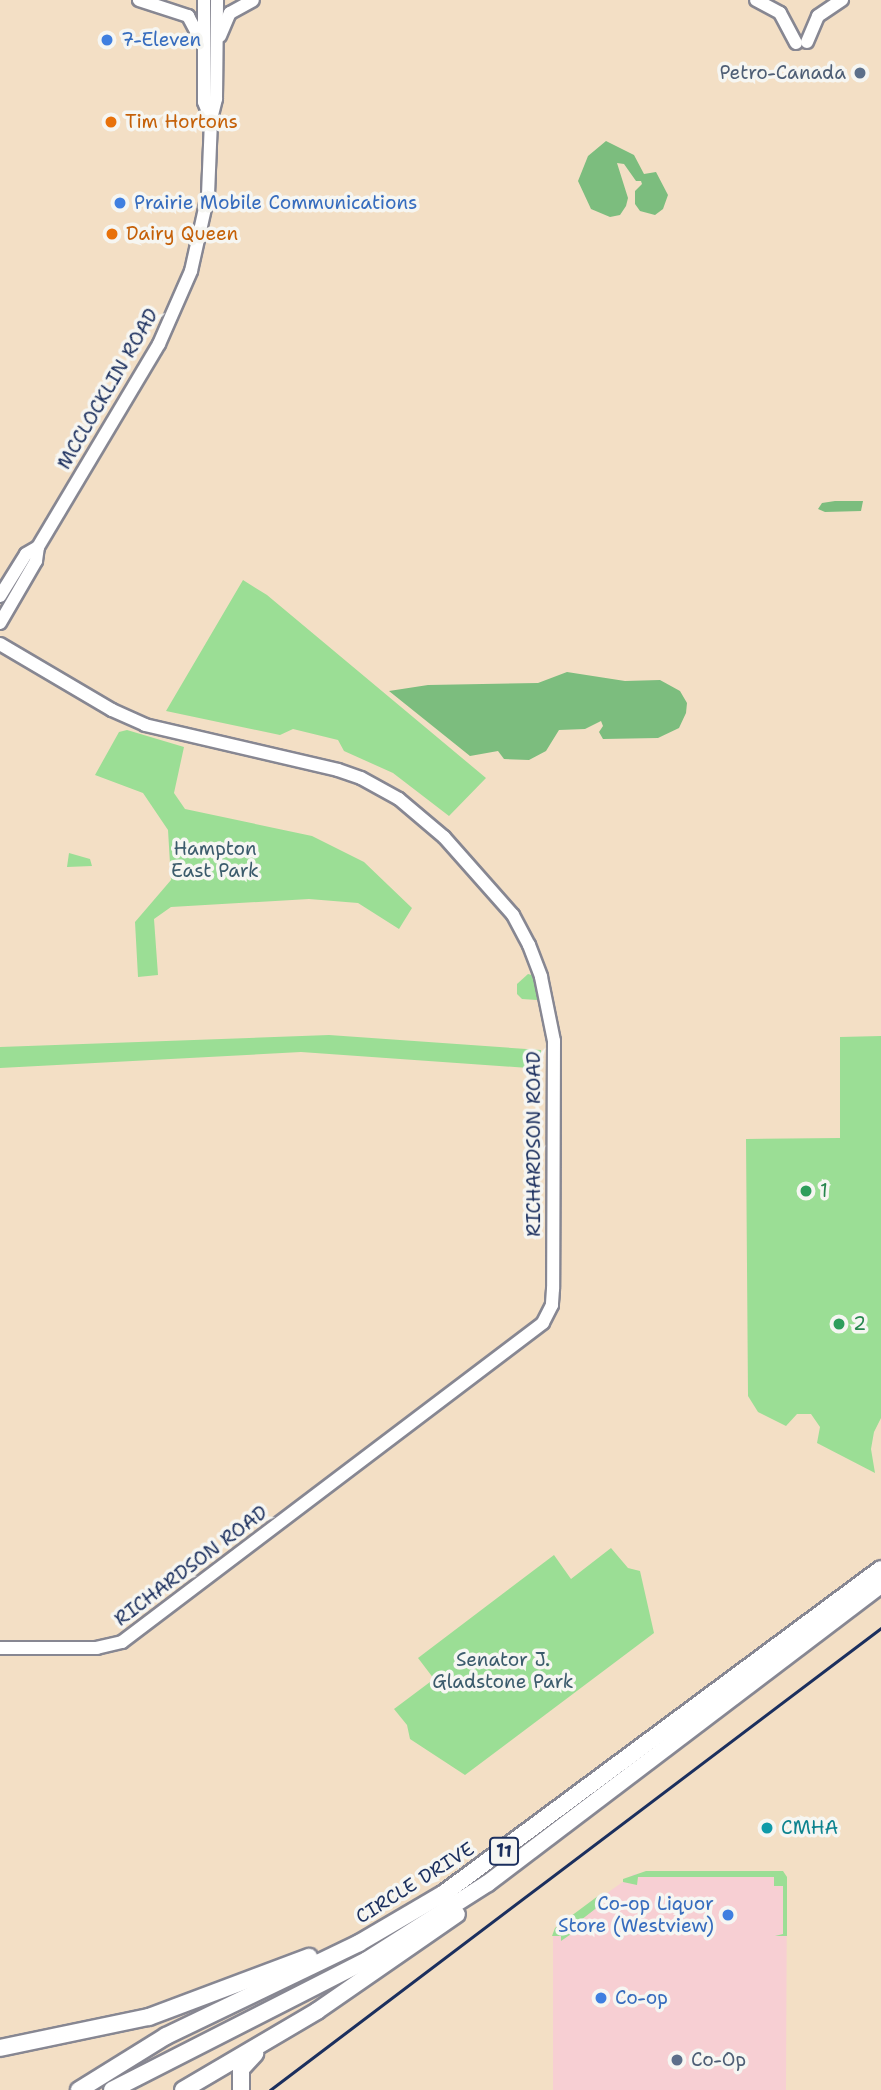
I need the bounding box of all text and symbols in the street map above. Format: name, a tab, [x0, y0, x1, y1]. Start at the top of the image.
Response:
place label: 7-Eleven	[121, 29, 201, 51]
marker: 7-Eleven	[99, 32, 115, 48]
place label: Petro-Canada	[719, 62, 846, 84]
marker: Petro-Canada	[852, 65, 868, 81]
place label: Tim Hortons	[125, 111, 238, 133]
marker: Tim Hortons	[103, 114, 119, 130]
place label: Prairie Mobile Communications	[134, 192, 417, 214]
marker: Prairie Mobile Communications	[112, 195, 128, 211]
place label: Dairy Queen	[126, 223, 238, 245]
marker: Dairy Queen	[104, 226, 120, 242]
street label: MCCLOCKLIN ROAD	[53, 305, 163, 473]
park label: Hampton East Park	[171, 838, 259, 882]
street label: RICHARDSON ROAD	[523, 1051, 545, 1237]
place label: 1	[820, 1180, 828, 1202]
marker: 1	[798, 1183, 814, 1199]
place label: 2	[853, 1313, 866, 1335]
marker: 2	[831, 1316, 847, 1332]
street label: RICHARDSON ROAD	[110, 1501, 272, 1631]
park label: Senator J. Gladstone Park	[432, 1649, 574, 1693]
place label: CMHA	[781, 1817, 838, 1839]
marker: CMHA	[759, 1820, 775, 1836]
street label: CIRCLE DRIVE	[351, 1837, 479, 1929]
road number: 11	[488, 1837, 520, 1866]
place label: Co-op Liquor Store (Westview)	[558, 1893, 714, 1937]
marker: Co-op Liquor Store (Westview)	[720, 1907, 736, 1923]
place label: Co-op	[615, 1987, 668, 2009]
marker: Co-op	[593, 1990, 609, 2006]
place label: Co-Op	[691, 2049, 746, 2071]
marker: Co-Op	[669, 2052, 685, 2068]

